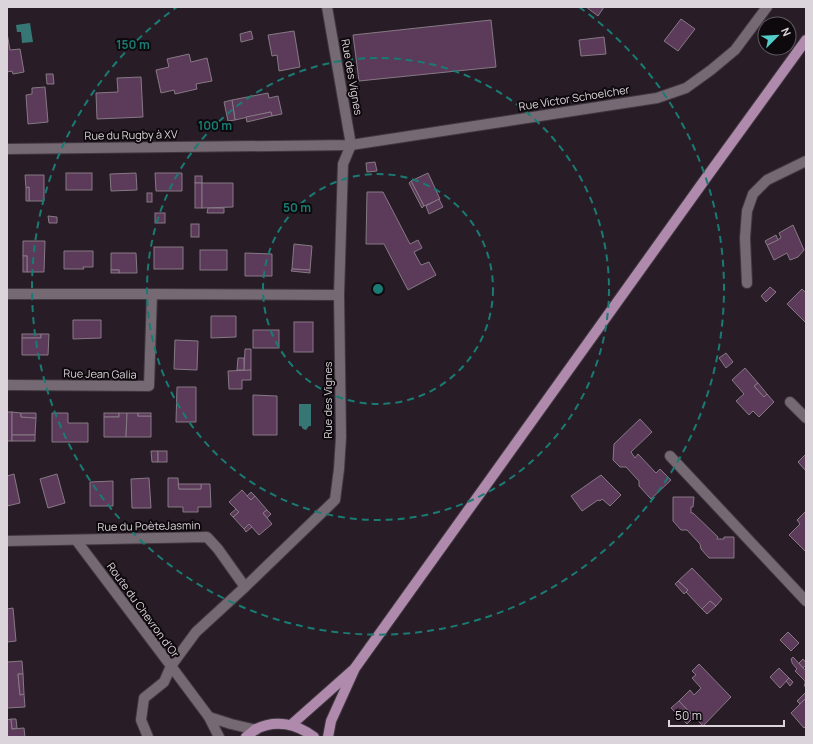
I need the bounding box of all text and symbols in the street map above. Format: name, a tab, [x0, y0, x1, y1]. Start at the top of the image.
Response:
north arrow	[757, 16, 797, 56]
text: N	[778, 25, 795, 38]
text: 150 m	[116, 36, 150, 53]
street label: Rue des Vignes	[338, 38, 367, 116]
street label: Rue Victor Schoelcher	[517, 81, 630, 114]
text: 100 m	[198, 117, 232, 134]
street label: Rue du Rugby à XV	[84, 126, 178, 143]
text: 50 m	[283, 199, 311, 216]
centre of rings	[371, 282, 385, 296]
street label: Rue des Vignes	[320, 361, 335, 439]
street label: Rue Jean Galia	[63, 365, 137, 382]
street label: Rue du PoèteJasmin	[97, 517, 201, 534]
street label: Route du Chevron d'Or	[104, 559, 183, 660]
scale bar	[669, 702, 784, 728]
text: 50 m	[675, 707, 702, 724]

